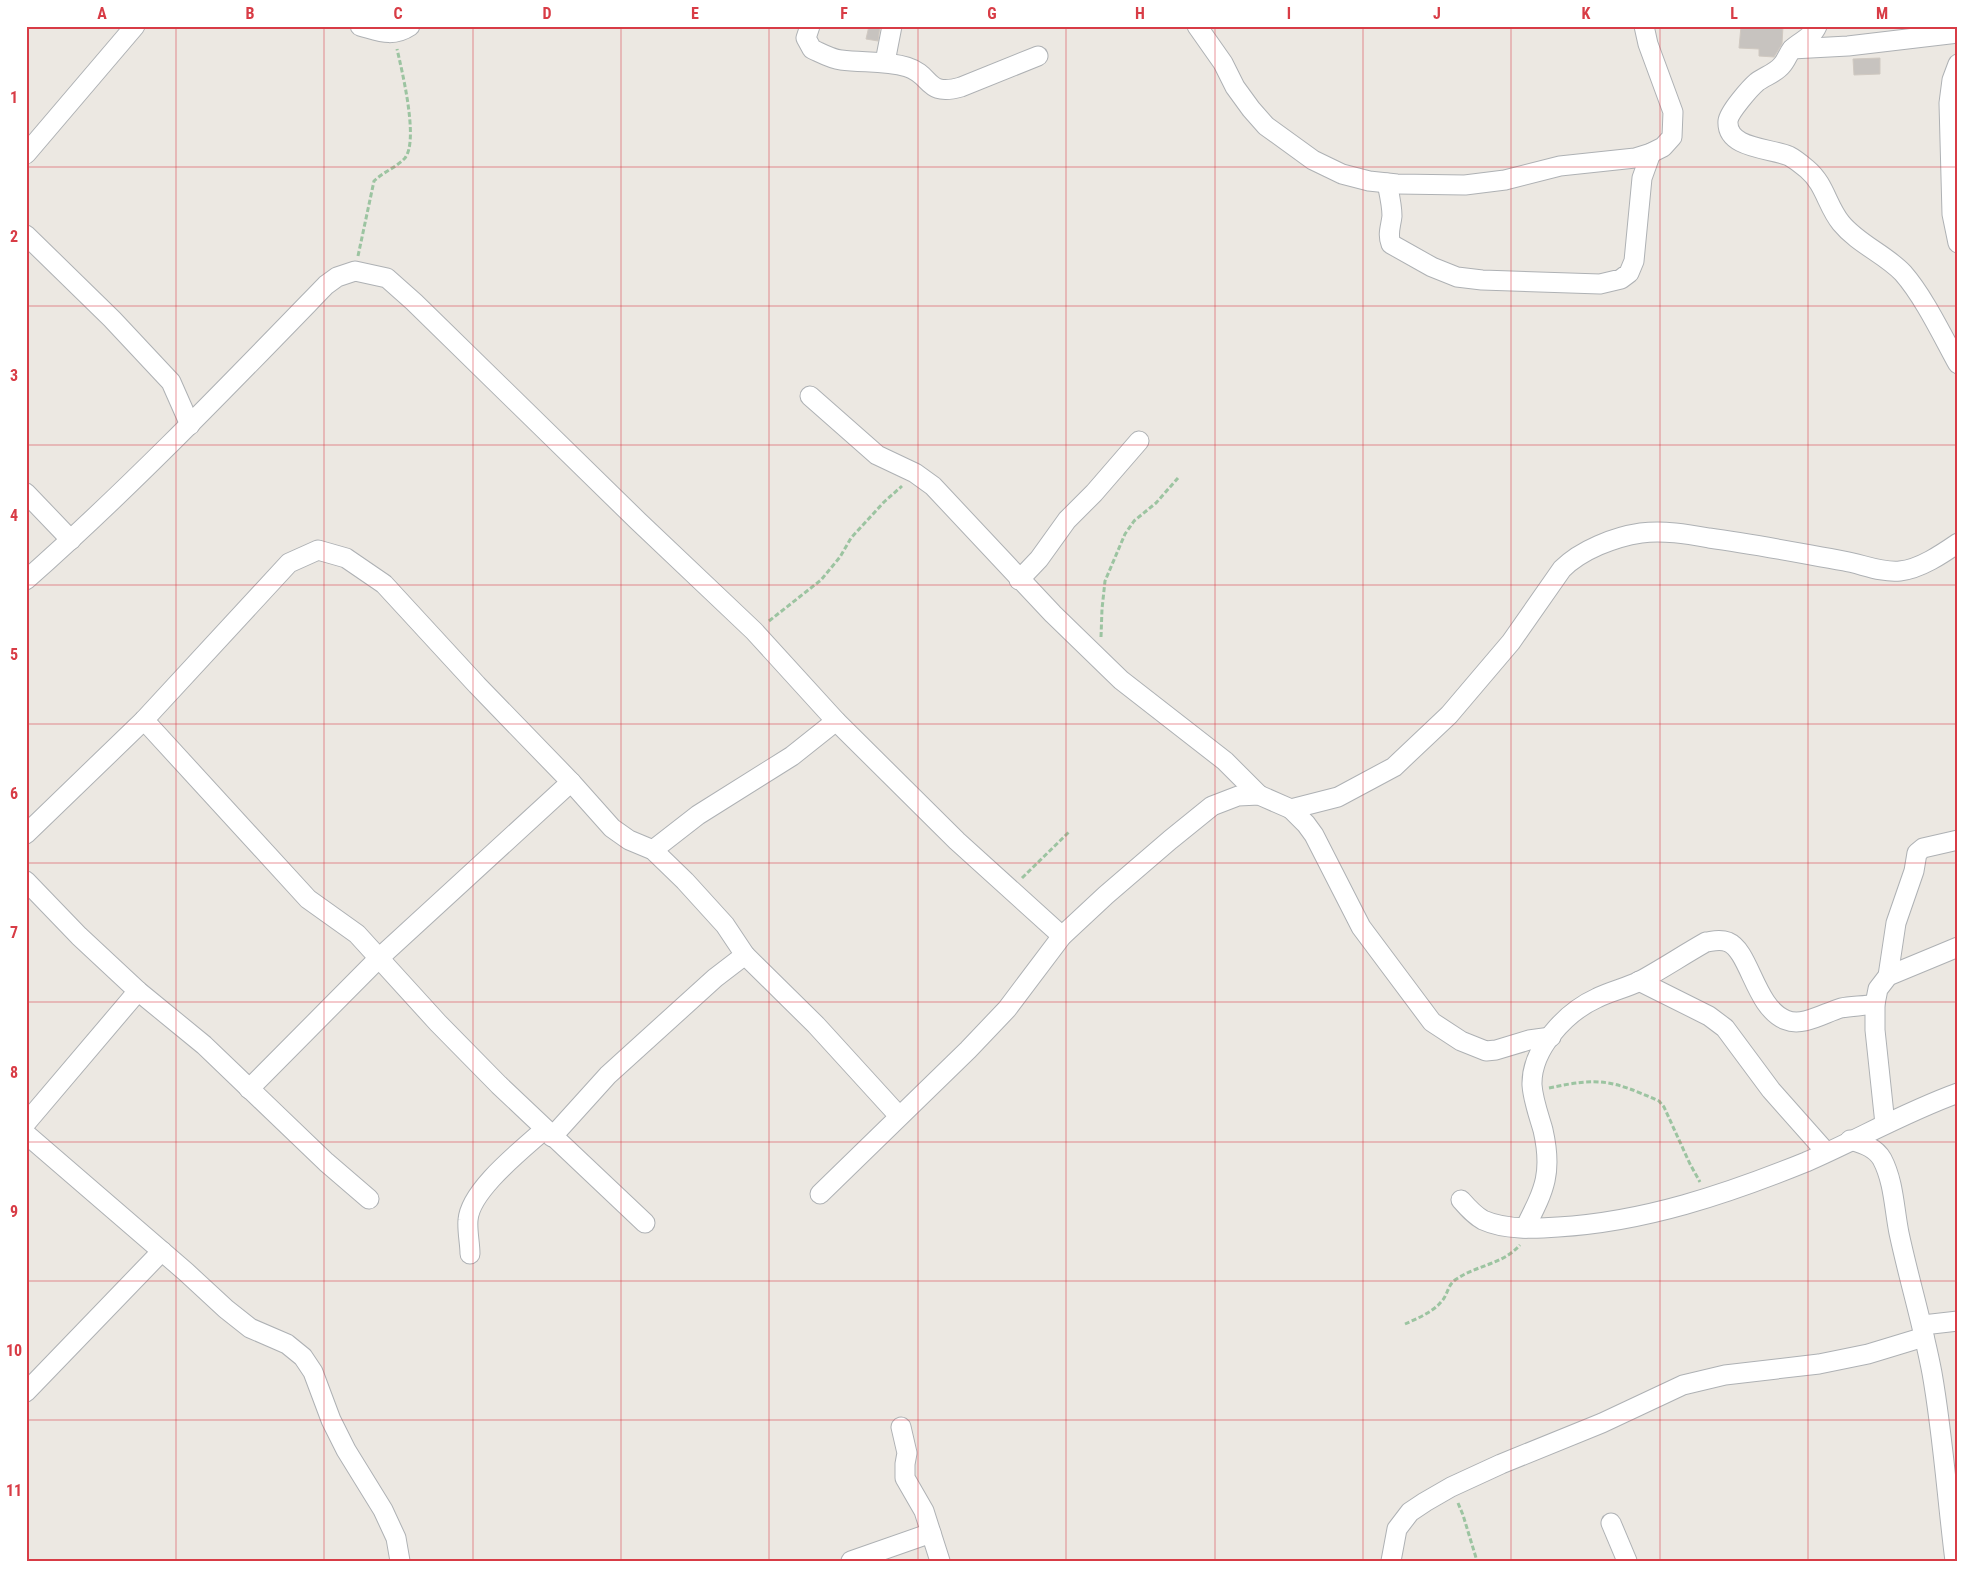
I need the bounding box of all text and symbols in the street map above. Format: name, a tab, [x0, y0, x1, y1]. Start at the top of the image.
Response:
text: A	[97, 4, 107, 23]
text: B	[246, 4, 255, 23]
text: C	[393, 4, 403, 23]
text: D	[542, 4, 552, 23]
text: E	[691, 4, 699, 23]
text: F	[840, 4, 848, 23]
text: G	[987, 4, 997, 23]
text: H	[1135, 4, 1145, 23]
text: I	[1287, 4, 1291, 23]
text: J	[1433, 4, 1441, 23]
text: K	[1582, 4, 1591, 23]
text: L	[1730, 4, 1738, 23]
text: M	[1876, 4, 1888, 23]
text: 1	[10, 88, 18, 107]
text: 2	[10, 227, 18, 246]
text: 3	[10, 366, 18, 385]
text: 4	[10, 506, 18, 525]
text: 5	[10, 645, 18, 664]
text: 6	[10, 784, 18, 803]
text: 7	[10, 923, 18, 942]
text: 8	[10, 1063, 18, 1082]
text: 9	[10, 1202, 18, 1221]
text: 10	[6, 1341, 22, 1360]
text: 11	[6, 1481, 22, 1500]

